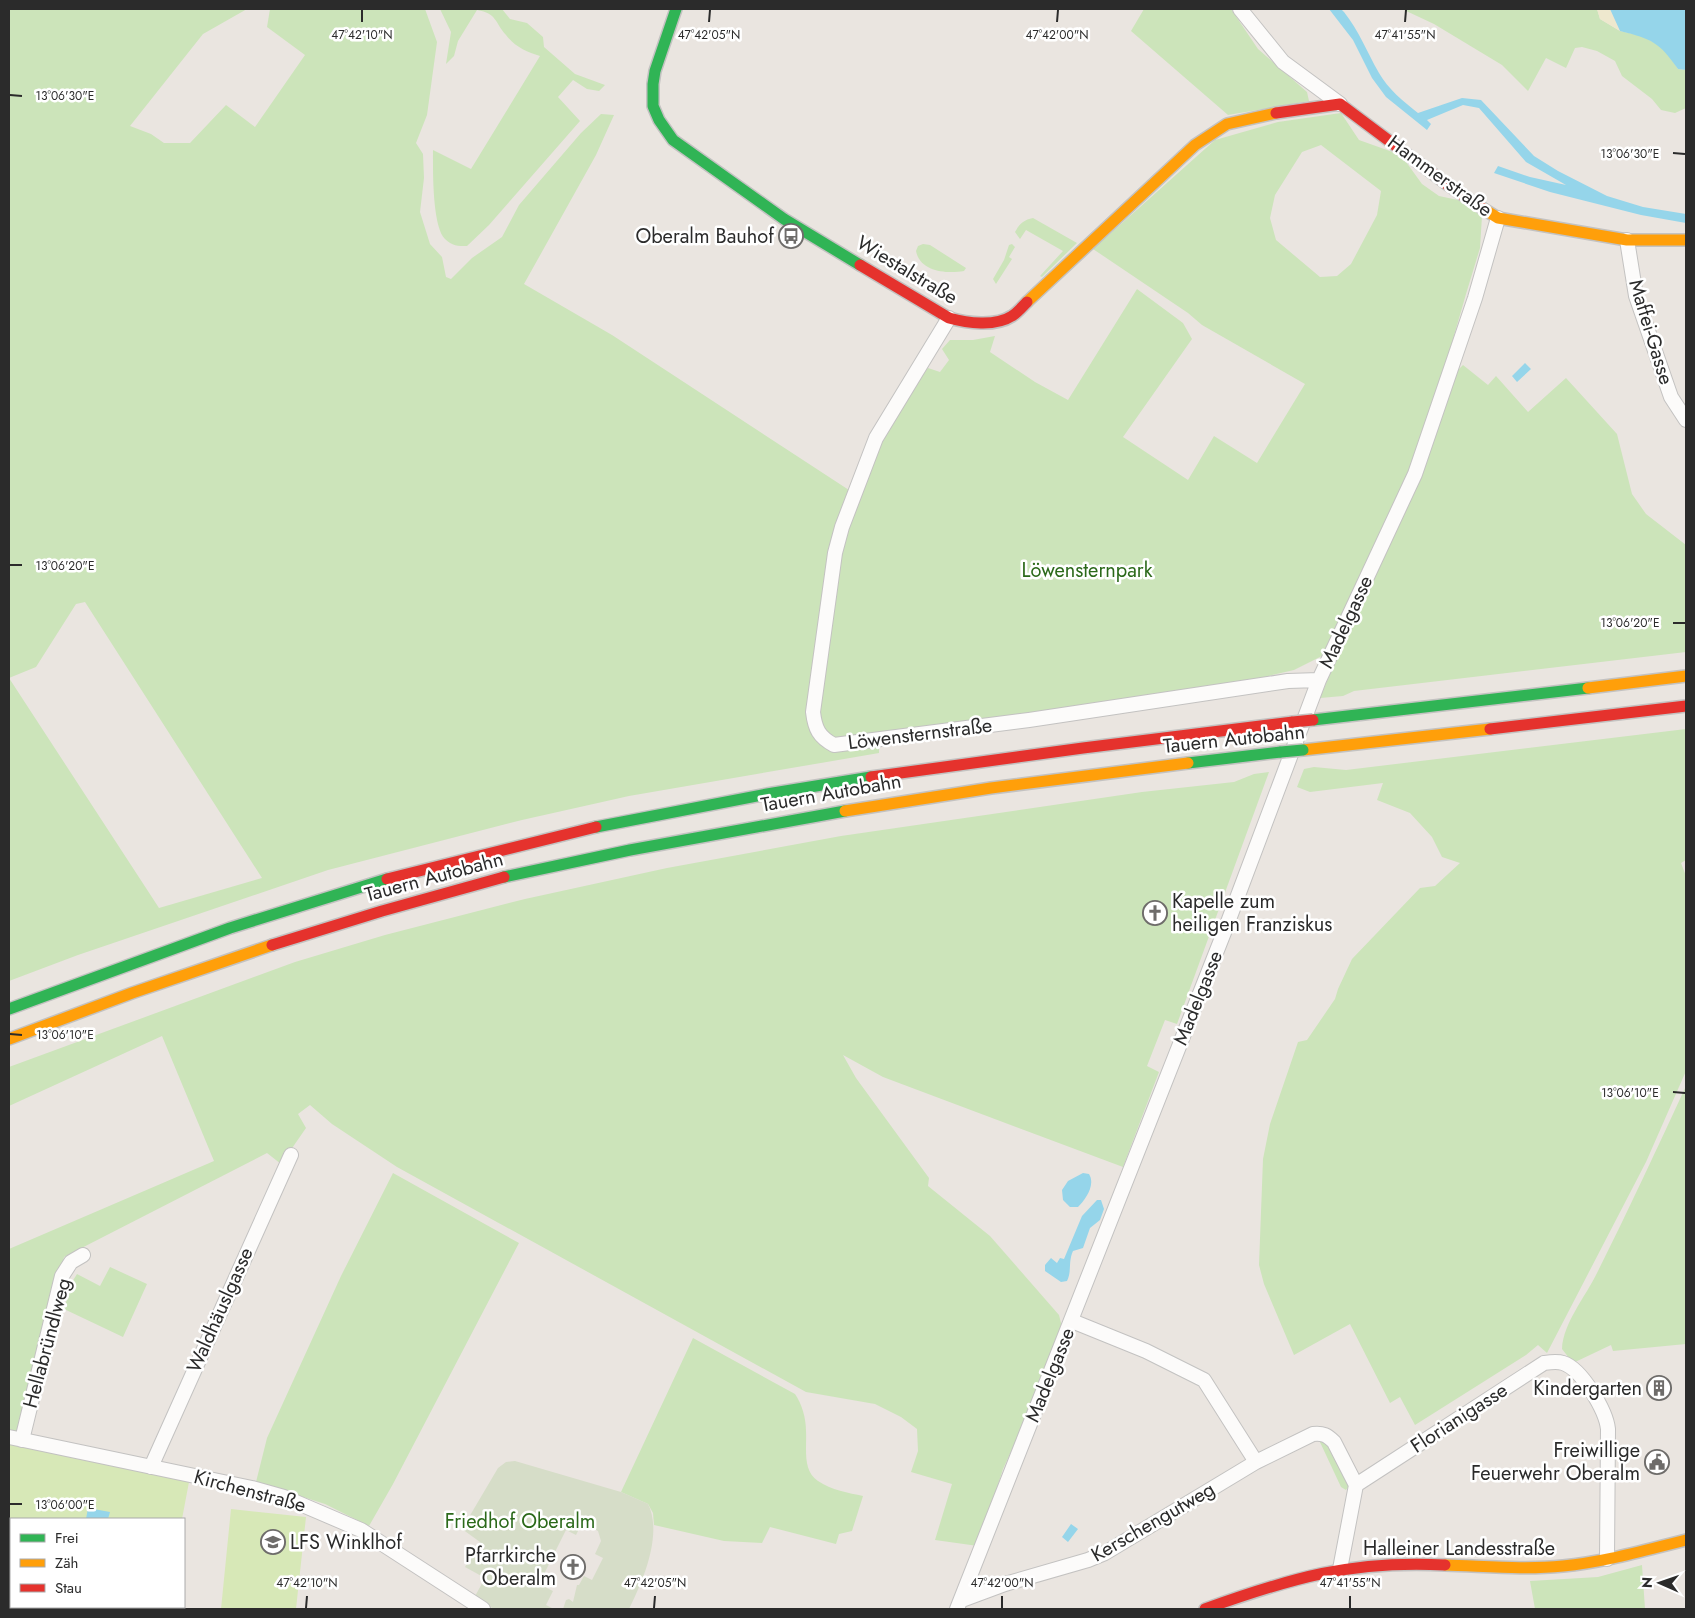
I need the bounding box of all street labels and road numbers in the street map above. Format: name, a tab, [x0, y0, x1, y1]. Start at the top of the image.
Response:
street label: Hammerstraße	[1382, 128, 1498, 224]
street label: Wiestalstraße	[851, 228, 963, 312]
street label: Maffei-Gasse	[1621, 276, 1681, 388]
street label: Madelgasse	[1312, 571, 1380, 673]
street label: Löwensternstraße	[846, 711, 994, 757]
street label: Tauern Autobahn	[1162, 717, 1306, 761]
street label: Tauern Autobahn	[758, 766, 904, 820]
street label: Tauern Autobahn	[362, 845, 506, 909]
street label: Madelgasse	[1166, 946, 1230, 1050]
street label: Waldhäuslgasse	[179, 1243, 261, 1377]
street label: Hellabründlweg	[16, 1275, 78, 1411]
street label: Madelgasse	[1018, 1323, 1082, 1427]
street label: Florianigasse	[1405, 1376, 1513, 1460]
street label: Kirchenstraße	[191, 1462, 309, 1520]
street label: Kerschengutweg	[1086, 1475, 1220, 1569]
street label: Halleiner Landesstraße	[1363, 1534, 1555, 1563]

